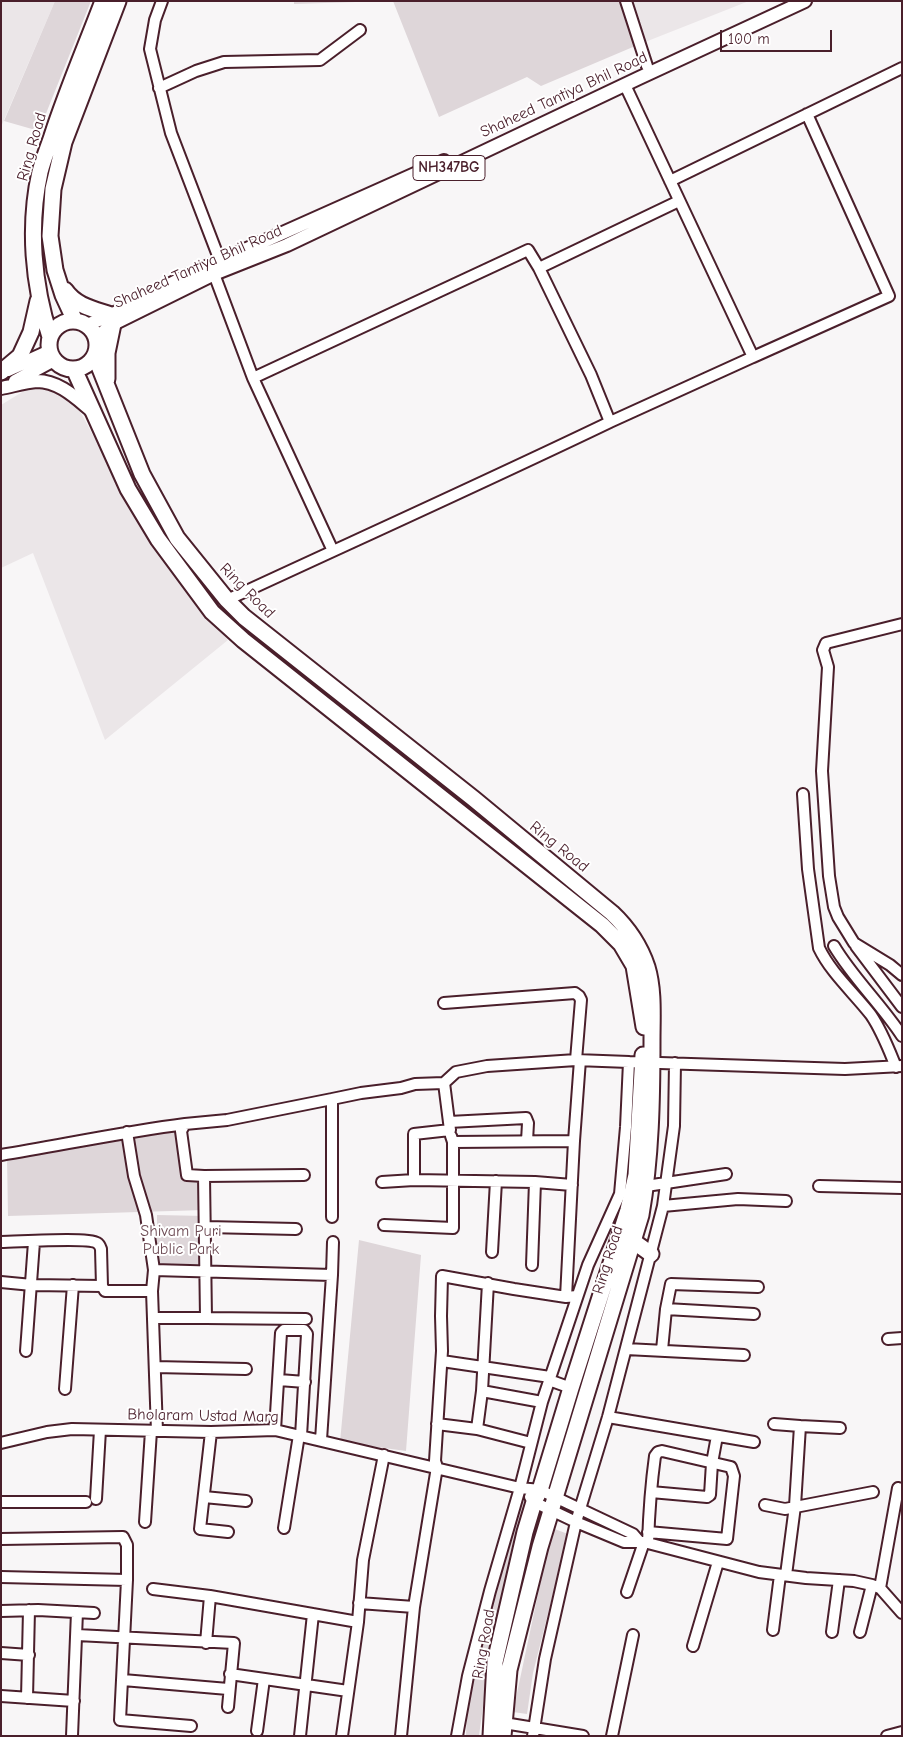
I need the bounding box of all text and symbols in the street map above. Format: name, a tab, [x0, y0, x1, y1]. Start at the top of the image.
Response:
scale bar	[723, 20, 836, 52]
text: 100 m	[728, 30, 770, 48]
street label: Shaheed Tantiya Bhil Road	[477, 48, 651, 142]
street label: Ring Road	[13, 111, 51, 183]
road number: NH347BG	[413, 156, 485, 180]
street label: Shaheed Tantiya Bhil Road	[111, 221, 285, 313]
street label: Ring Road	[215, 559, 279, 623]
street label: Ring Road	[526, 817, 592, 877]
park label: Shivam Puri Public Park	[140, 1221, 222, 1259]
street label: Ring Road	[589, 1224, 627, 1296]
street label: Bholaram Ustad Marg	[127, 1405, 279, 1427]
street label: Ring Road	[468, 1608, 500, 1680]

